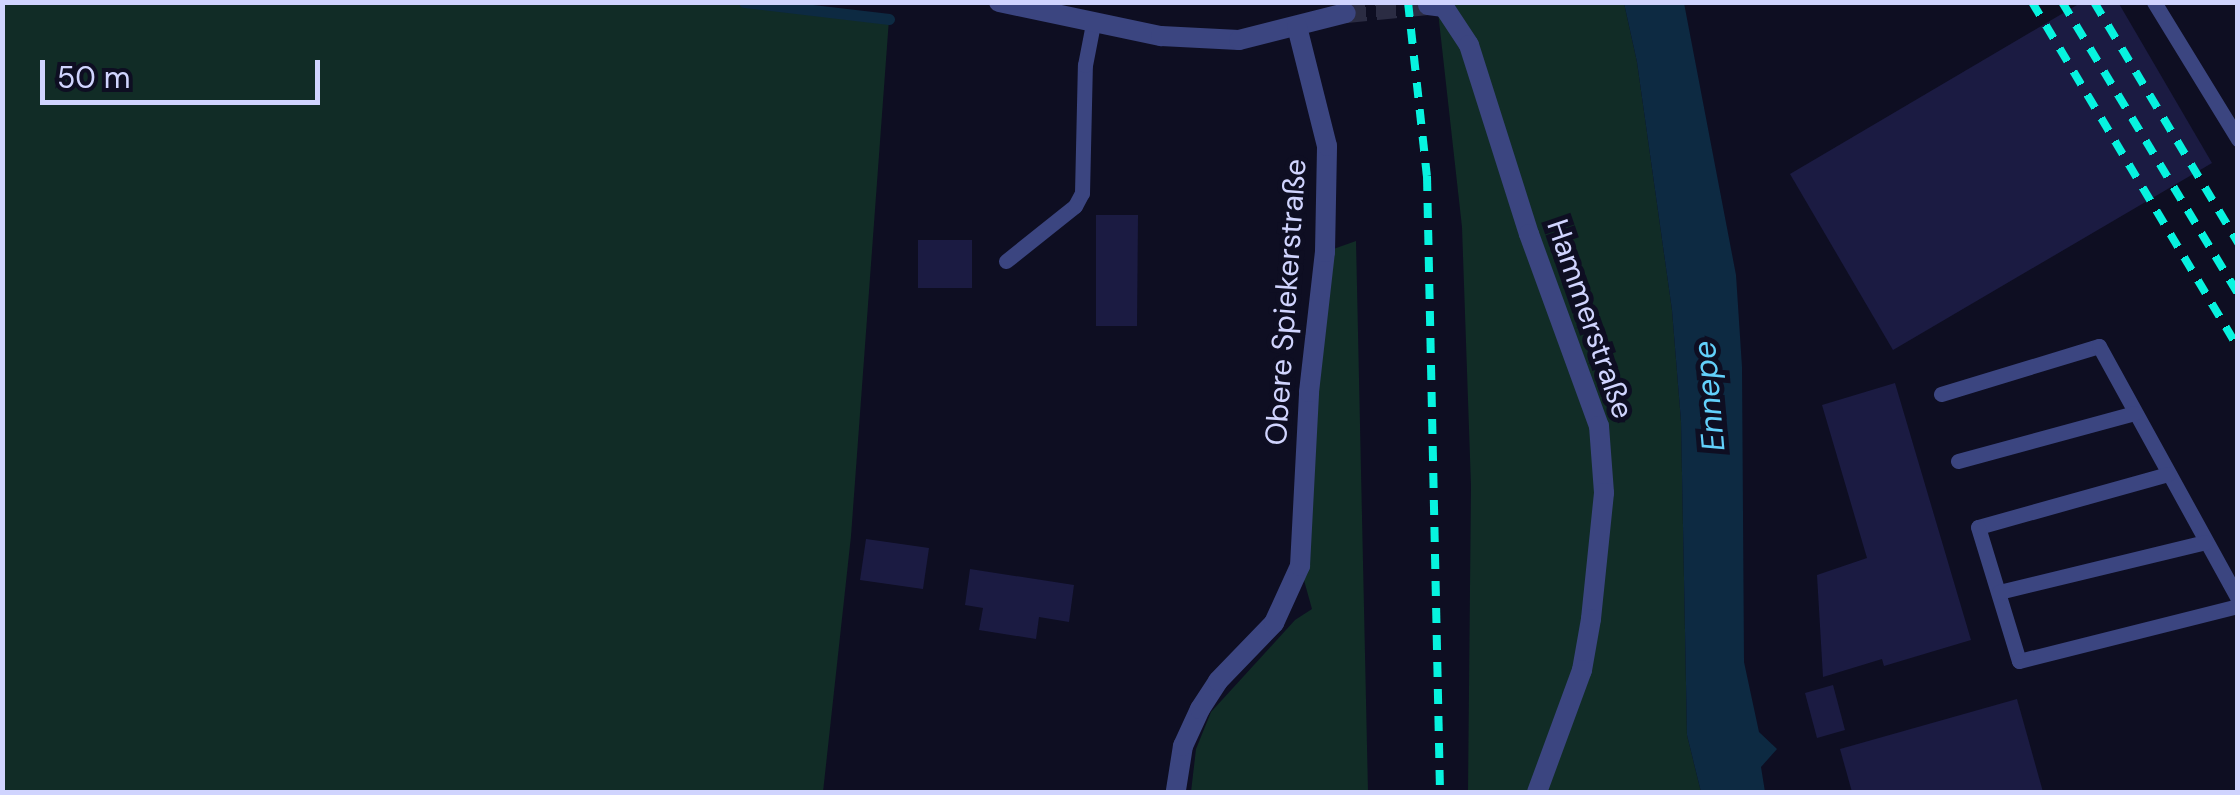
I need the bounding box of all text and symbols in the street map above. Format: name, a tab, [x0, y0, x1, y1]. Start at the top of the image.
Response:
scale bar	[45, 40, 325, 102]
text: 50 m	[57, 58, 131, 97]
street label: Obere Spiekerstraße	[1258, 157, 1314, 447]
street label: Hammerstraße	[1539, 215, 1641, 423]
water label: Ennepe	[1685, 339, 1733, 453]

